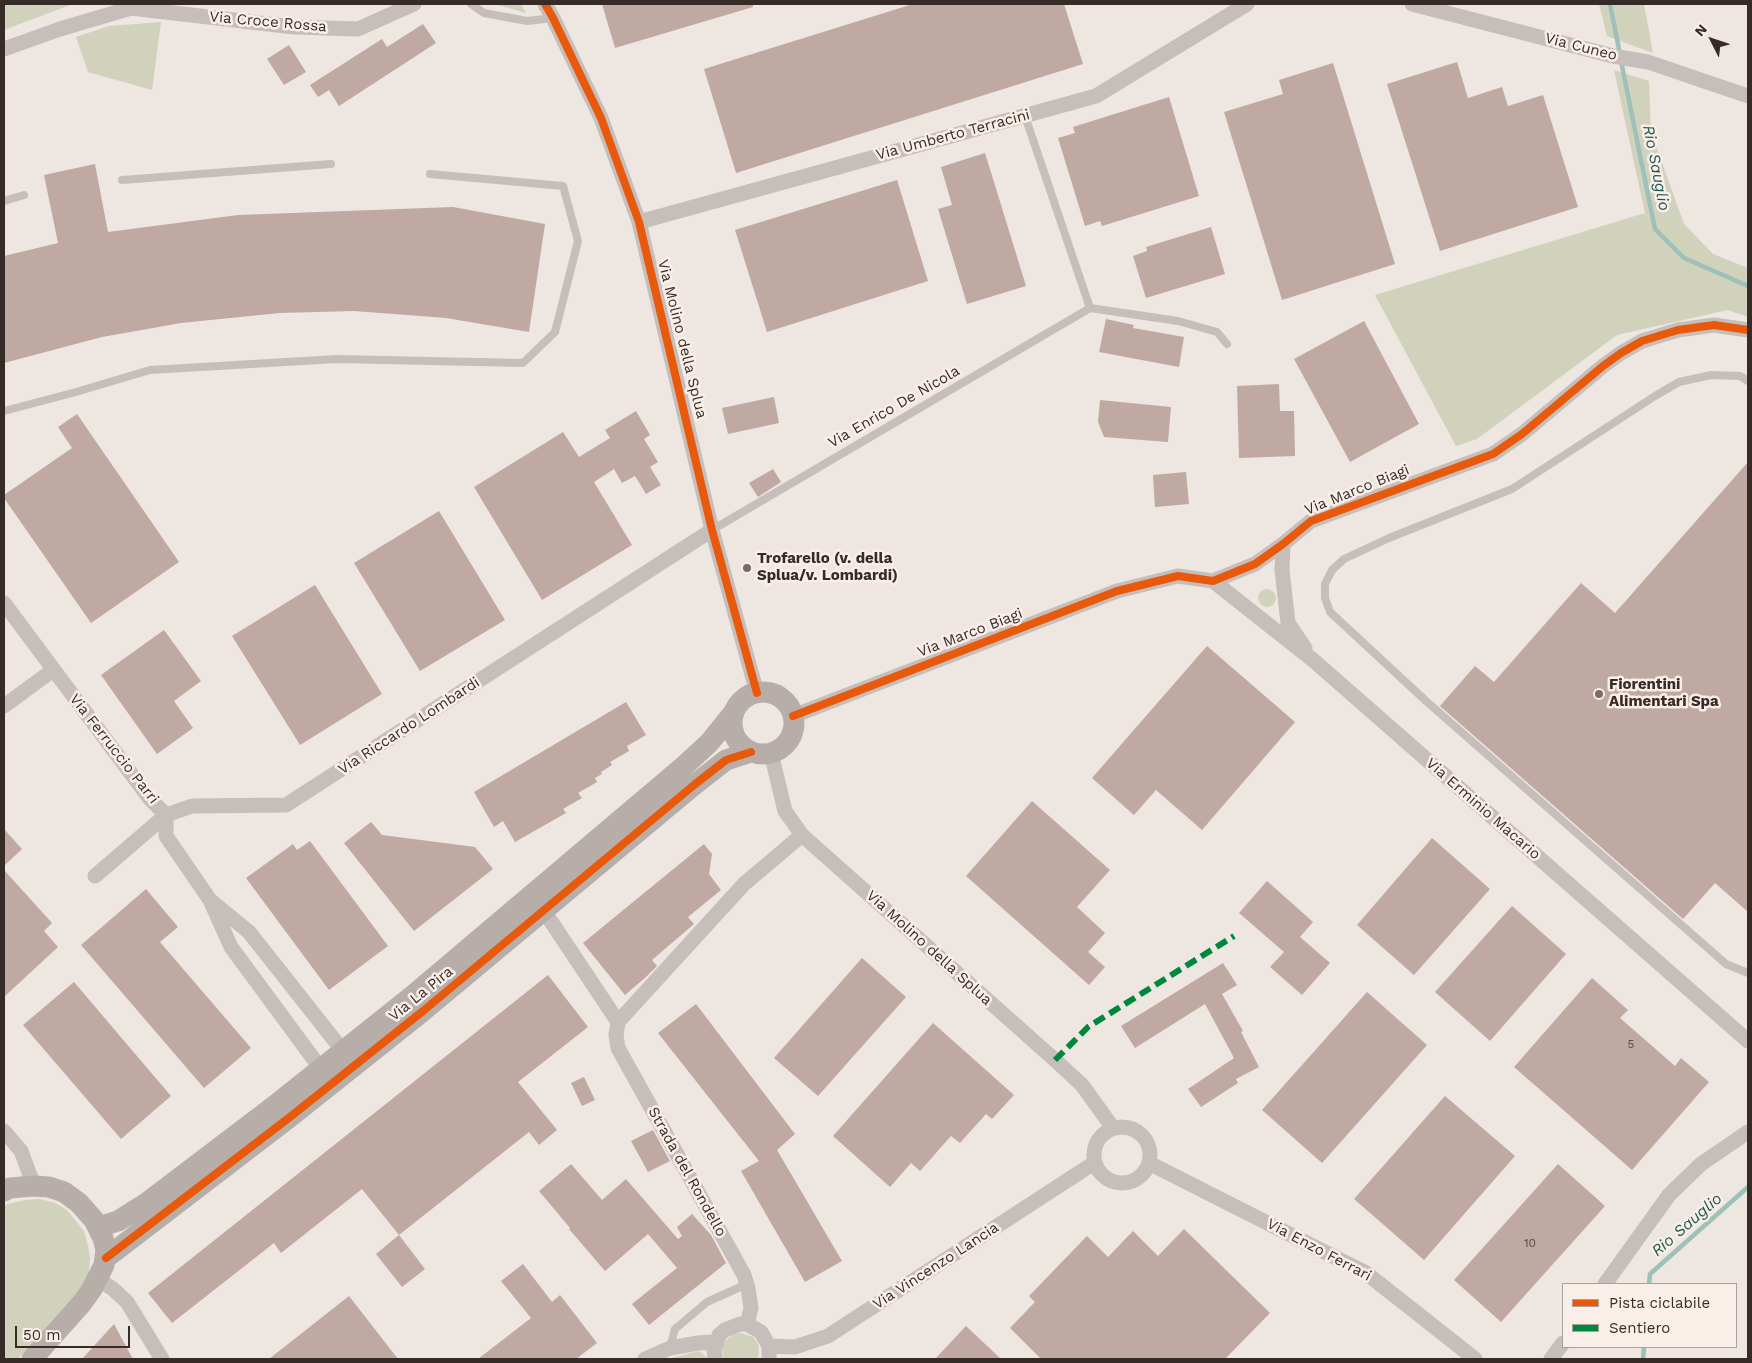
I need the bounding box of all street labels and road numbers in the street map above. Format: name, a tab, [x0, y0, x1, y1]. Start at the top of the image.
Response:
street label: Via Croce Rossa	[209, 8, 327, 36]
street label: Via Cuneo	[1543, 29, 1619, 65]
street label: Via Umberto Terracini	[874, 106, 1032, 164]
street label: Via Molino della Splua	[654, 258, 710, 420]
street label: Via Enrico De Nicola	[825, 362, 963, 452]
street label: Via Marco Biagi	[1302, 461, 1412, 519]
street label: Via Marco Biagi	[915, 605, 1025, 661]
street label: Via Riccardo Lombardi	[335, 673, 483, 779]
street label: Via Ferruccio Parri	[65, 690, 163, 808]
street label: Via Erminio Macario	[1422, 754, 1544, 864]
street label: Via Molino della Splua	[862, 887, 996, 1009]
street label: Via La Pira	[385, 963, 457, 1025]
street label: Strada del Rondello	[644, 1104, 730, 1240]
street label: Via Enzo Ferrari	[1264, 1215, 1374, 1285]
street label: Via Vincenzo Lancia	[870, 1219, 1002, 1313]

